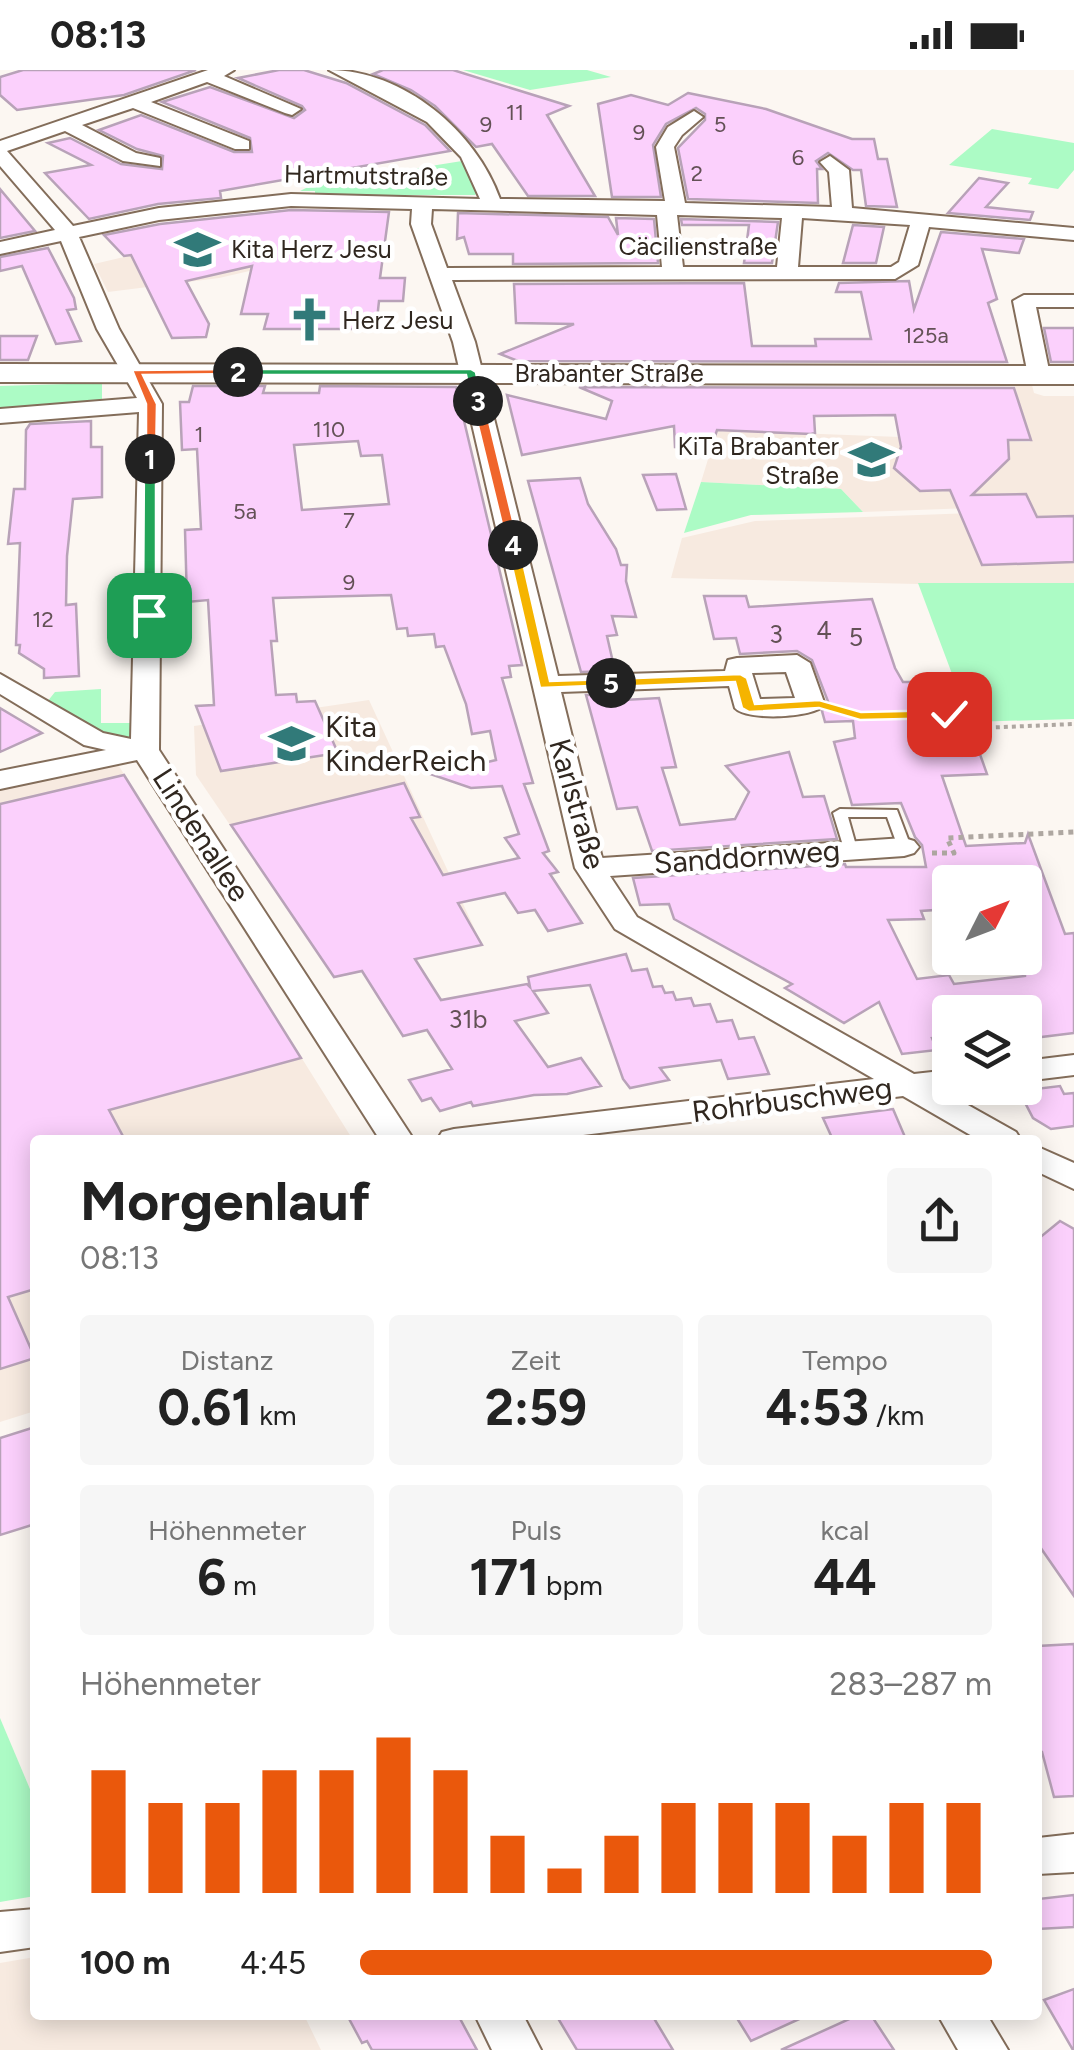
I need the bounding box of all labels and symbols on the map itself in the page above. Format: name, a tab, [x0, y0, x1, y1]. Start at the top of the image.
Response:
house number: 11	[506, 99, 524, 126]
house number: 9	[480, 111, 492, 138]
house number: 5	[714, 111, 726, 138]
house number: 9	[633, 119, 645, 146]
house number: 6	[792, 144, 804, 171]
street label: Hartmutstraße	[284, 159, 448, 191]
house number: 2	[691, 160, 703, 187]
school or university icon: Kita Herz Jesu	[174, 225, 222, 273]
street label: Cäcilienstraße	[618, 231, 778, 261]
place label: Kita Herz Jesu	[231, 234, 392, 264]
church icon: Herz Jesu	[285, 296, 333, 344]
place label: Herz Jesu	[342, 305, 453, 335]
house number: 125a	[903, 322, 949, 349]
pin: 2	[213, 347, 263, 397]
street label: Brabanter Straße	[514, 358, 704, 388]
pin: 3	[453, 376, 503, 426]
house number: 110	[313, 416, 345, 443]
house number: 1	[194, 421, 204, 448]
place label: KiTa Brabanter Straße	[677, 431, 840, 490]
pin: 1	[125, 434, 175, 484]
school or university icon: KiTa Brabanter Straße	[848, 436, 896, 484]
house number: 5a	[233, 498, 257, 525]
house number: 7	[343, 507, 355, 534]
pin: 4	[488, 520, 538, 570]
house number: 9	[343, 569, 355, 596]
pin	[107, 573, 192, 658]
house number: 12	[32, 606, 54, 633]
house number: 4	[816, 615, 832, 645]
house number: 3	[769, 619, 783, 649]
house number: 5	[849, 622, 863, 652]
pin: 5	[586, 658, 636, 708]
pin	[907, 672, 992, 757]
place label: Kita KinderReich	[325, 708, 486, 779]
school or university icon: Kita KinderReich	[268, 720, 316, 768]
street label: Karlstraße	[541, 734, 614, 873]
street label: Lindenallee	[145, 761, 258, 908]
street label: Sanddornweg	[652, 832, 841, 881]
north arrow	[932, 865, 1042, 975]
house number: 31b	[449, 1004, 487, 1034]
street label: Rohrbuschweg	[690, 1069, 894, 1130]

